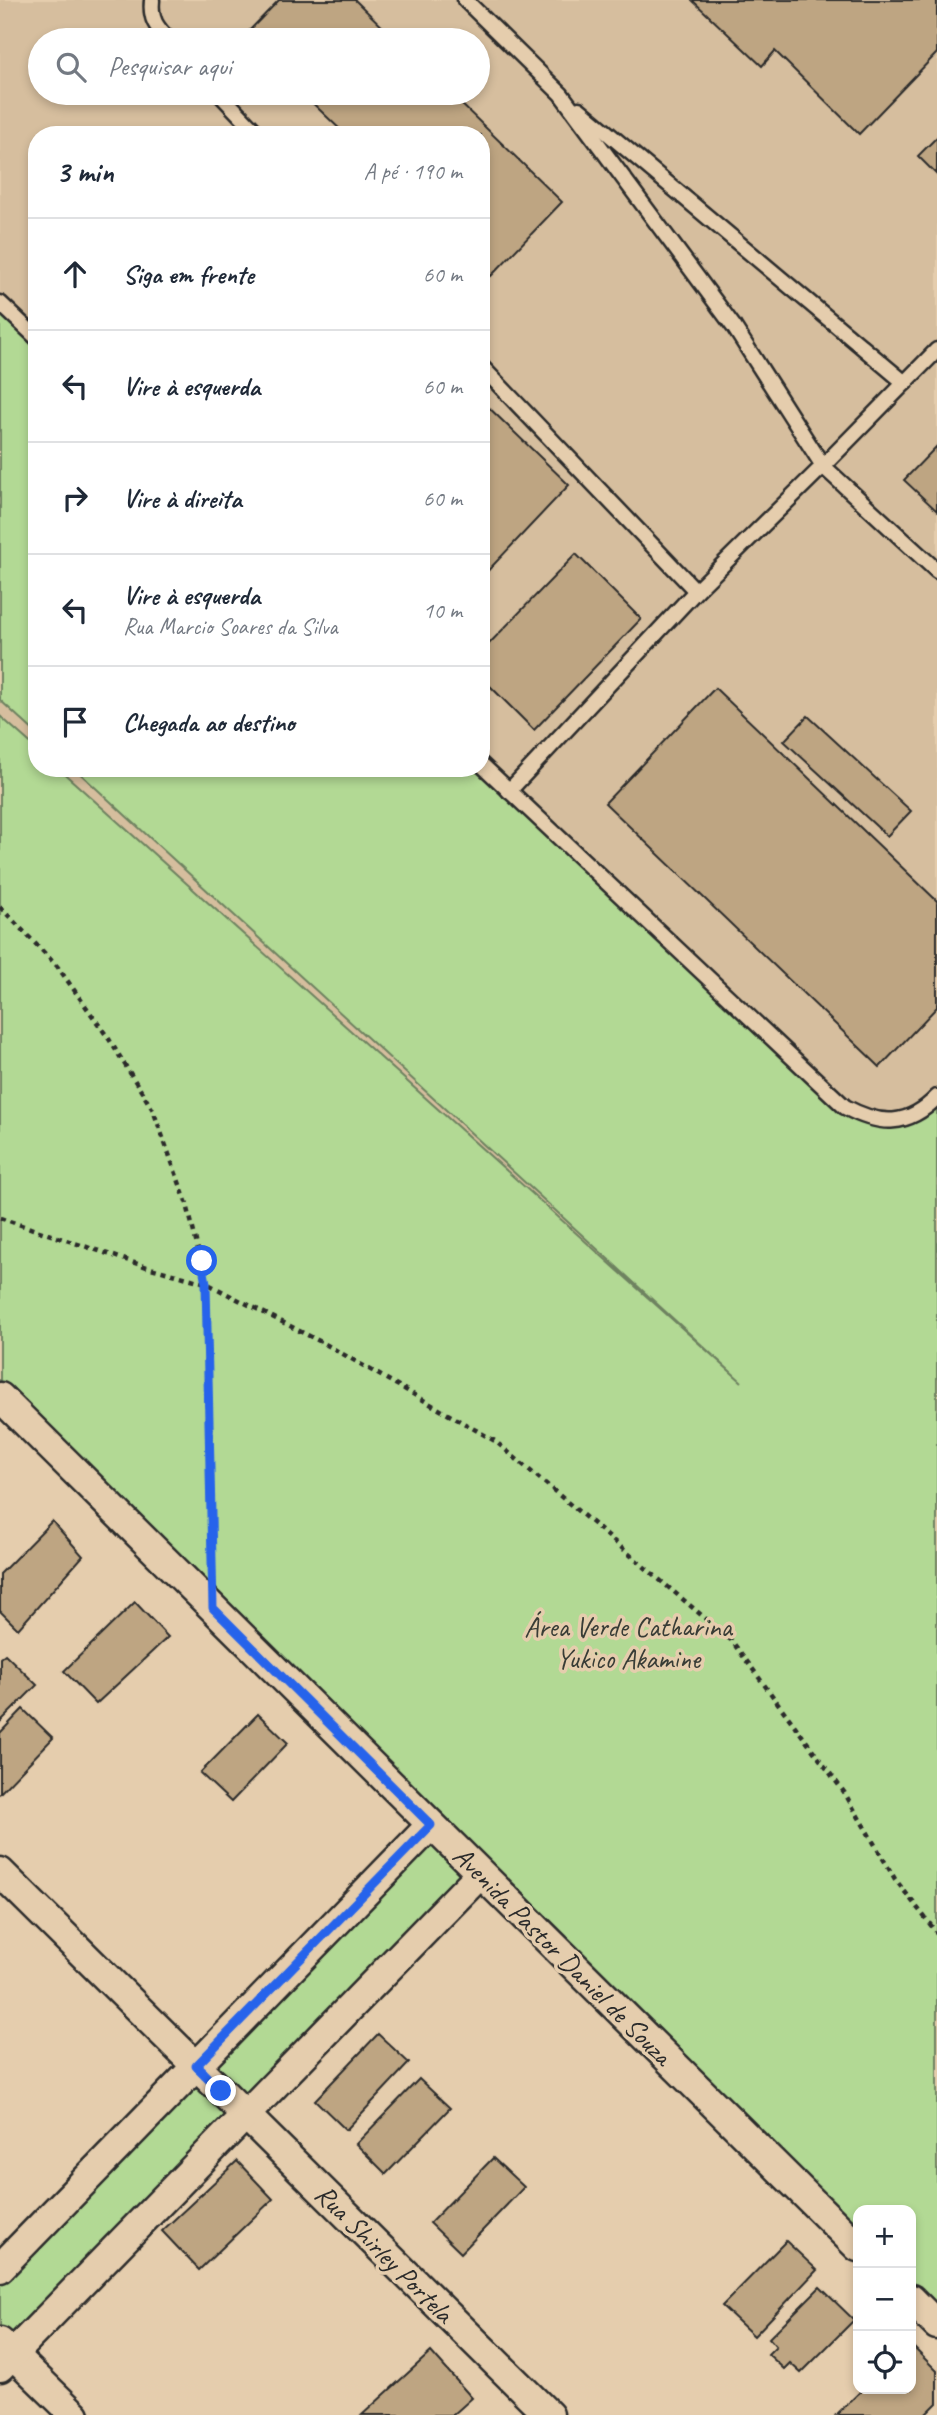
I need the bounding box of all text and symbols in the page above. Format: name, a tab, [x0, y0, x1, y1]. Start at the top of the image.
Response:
search box	[28, 28, 490, 105]
icon: search	[52, 48, 90, 86]
text: Pesquisar aqui	[108, 50, 232, 83]
text: 3 min	[56, 153, 113, 191]
text: A pé · 190 m	[364, 157, 462, 186]
icon: ahead	[56, 255, 94, 293]
text: Siga em frente	[123, 258, 254, 291]
text: 60 m	[423, 260, 462, 289]
icon: left	[56, 367, 94, 405]
text: Vire à esquerda	[123, 370, 260, 403]
text: 60 m	[423, 372, 462, 401]
icon: right	[56, 479, 94, 517]
text: Vire à direita	[123, 482, 242, 515]
text: 60 m	[423, 484, 462, 513]
text: Vire à esquerda	[123, 579, 260, 612]
icon: left	[56, 591, 94, 629]
text: 10 m	[423, 596, 462, 625]
text: Rua Marcio Soares da Silva	[123, 612, 338, 641]
icon: arrive	[56, 703, 94, 741]
text: Chegada ao destino	[123, 706, 295, 739]
route start	[186, 1245, 217, 1276]
park label: Área Verde Catharina Yukico Akamine	[524, 1609, 734, 1676]
street label: Avenida Pastor Daniel de Souza	[446, 1838, 681, 2074]
route end	[205, 2075, 236, 2106]
street label: Rua Shirley Portela	[308, 2177, 463, 2331]
map controls	[853, 2205, 916, 2394]
button: +	[853, 2205, 916, 2268]
button: −	[853, 2268, 916, 2331]
button: locate	[853, 2331, 916, 2394]

